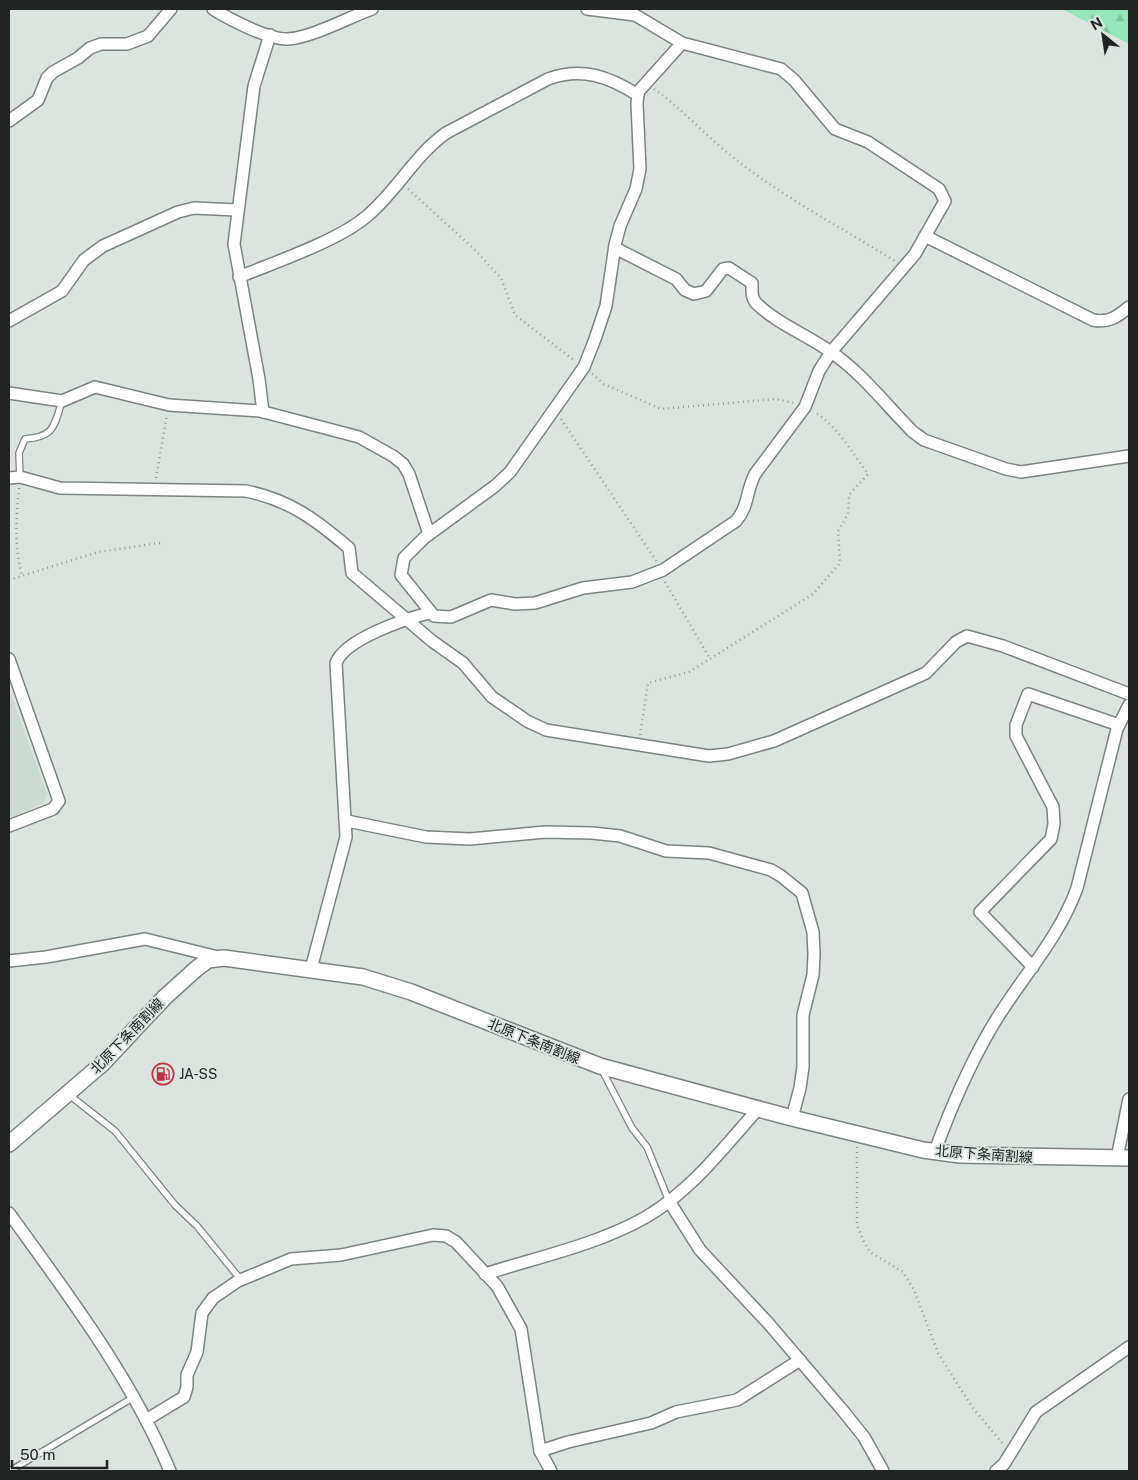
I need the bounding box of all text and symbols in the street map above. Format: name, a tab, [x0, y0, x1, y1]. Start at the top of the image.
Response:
north arrow	[1078, 10, 1128, 60]
text: N	[1088, 14, 1105, 33]
street label: 北原下条南割線	[87, 995, 167, 1077]
street label: 北原下条南割線	[486, 1015, 582, 1067]
fuel station icon: JA-SS	[151, 1062, 175, 1086]
place label: JA-SS	[179, 1066, 217, 1082]
street label: 北原下条南割線	[935, 1143, 1033, 1165]
scale bar	[12, 1438, 108, 1470]
text: 50 m	[20, 1446, 55, 1463]

